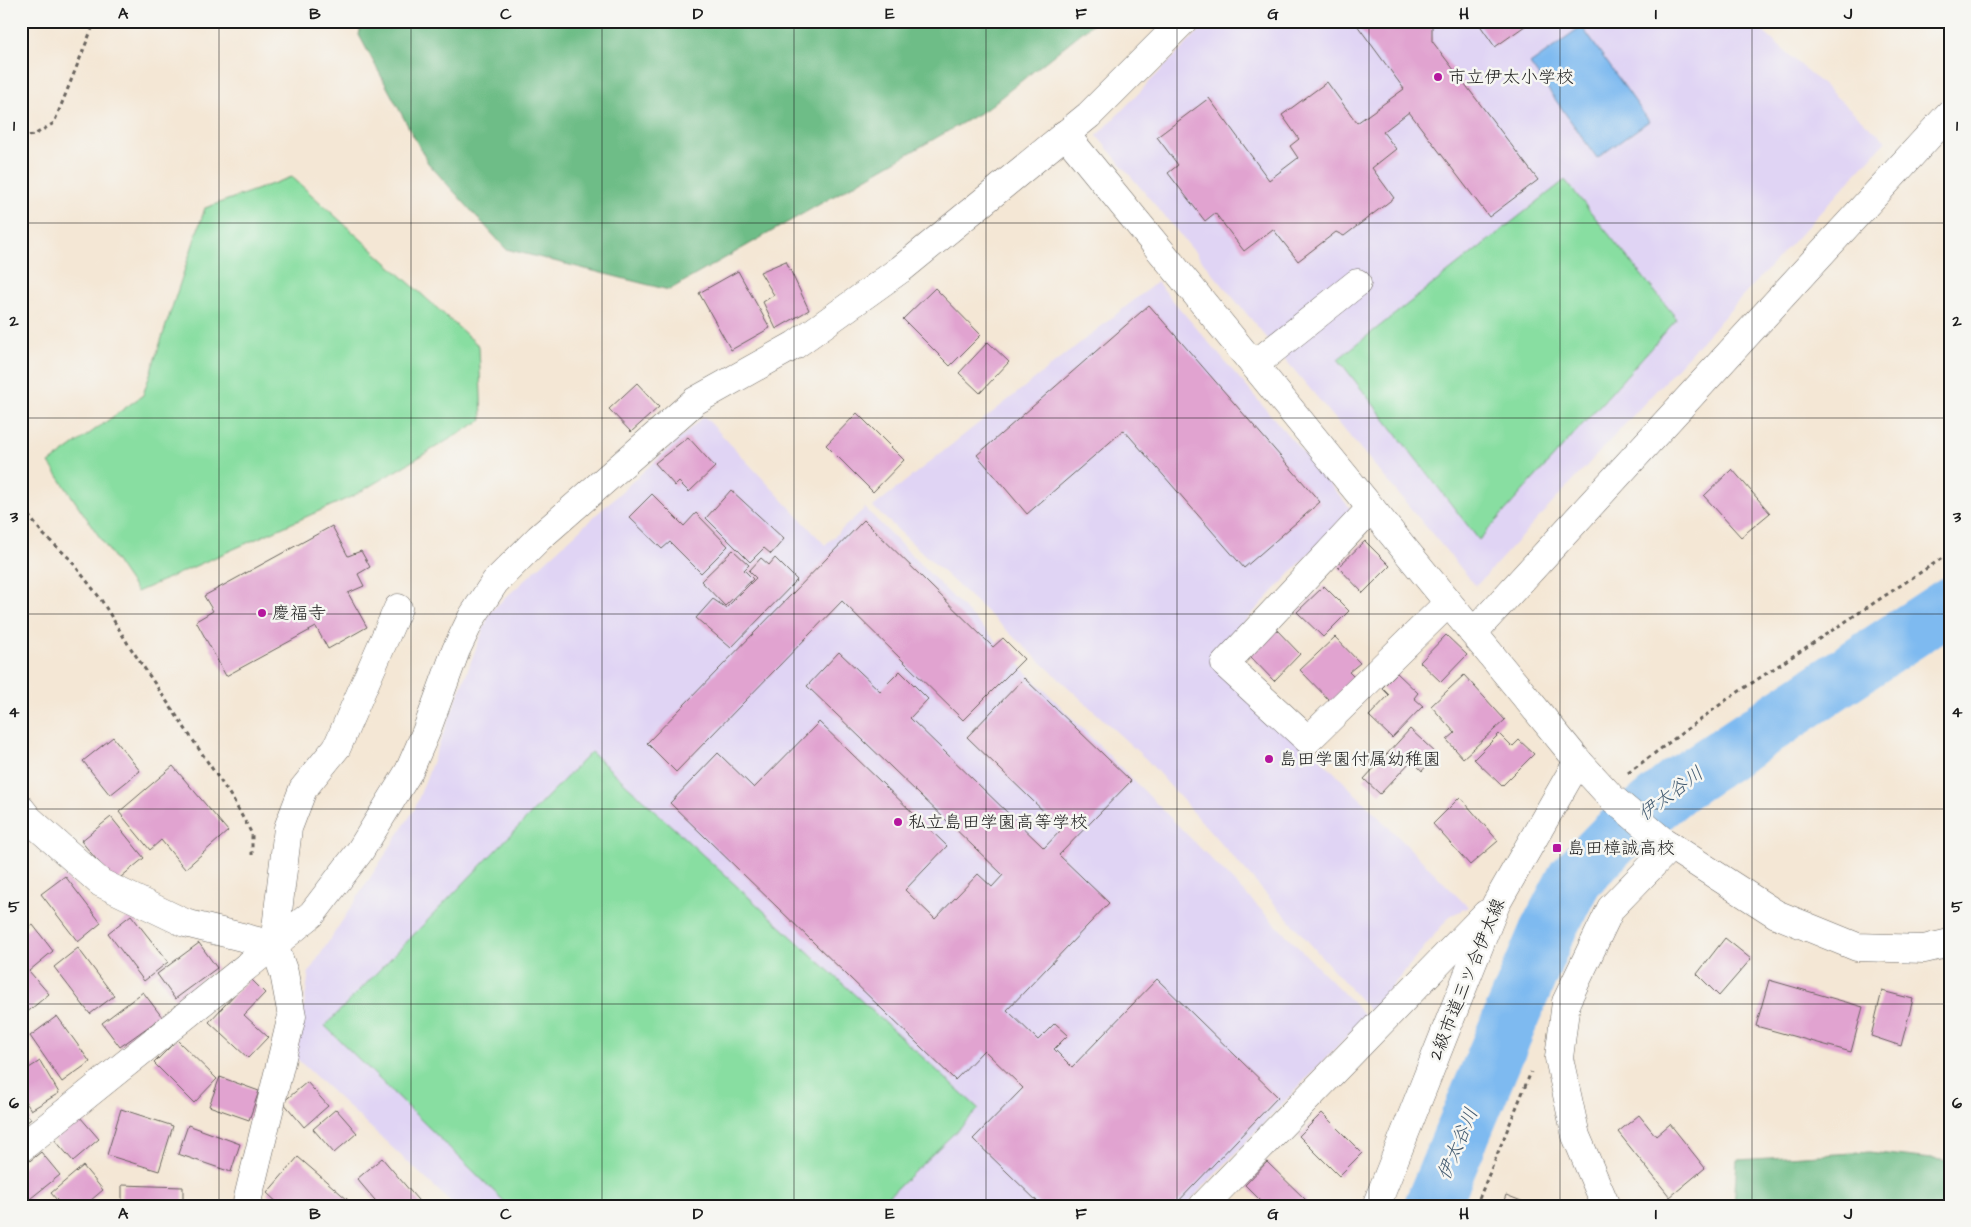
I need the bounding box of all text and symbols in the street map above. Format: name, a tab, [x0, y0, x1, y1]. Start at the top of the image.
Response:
text: A	[118, 3, 129, 25]
text: B	[309, 3, 321, 25]
text: C	[500, 3, 512, 25]
text: D	[693, 3, 704, 25]
text: E	[885, 3, 895, 25]
text: F	[1075, 3, 1087, 25]
text: G	[1267, 3, 1279, 25]
text: H	[1459, 3, 1469, 25]
text: I	[1655, 3, 1657, 25]
text: J	[1843, 3, 1853, 25]
place label: 市立伊太小学校	[1448, 65, 1574, 90]
marker: 市立伊太小学校	[1432, 71, 1444, 83]
text: 1	[13, 115, 16, 137]
text: 1	[1956, 115, 1959, 137]
text: 2	[8, 310, 19, 332]
text: 2	[1951, 310, 1962, 332]
text: 3	[9, 506, 19, 528]
text: 3	[1952, 506, 1962, 528]
place label: 慶福寺	[272, 601, 326, 626]
marker: 慶福寺	[256, 607, 268, 619]
text: 4	[9, 701, 20, 723]
text: 4	[1952, 701, 1963, 723]
place label: 島田学園付属幼稚園	[1279, 747, 1441, 772]
marker: 島田学園付属幼稚園	[1263, 753, 1275, 765]
water label: 伊太谷川	[1633, 760, 1709, 828]
place label: 私立島田学園高等学校	[908, 810, 1088, 835]
marker: 私立島田学園高等学校	[892, 816, 904, 828]
place label: 島田樟誠高校	[1567, 836, 1675, 861]
marker: 島田樟誠高校	[1551, 842, 1563, 854]
street label: 2級市道三ツ合伊太線	[1423, 894, 1511, 1064]
text: 5	[8, 896, 20, 918]
text: 5	[1951, 896, 1963, 918]
text: 6	[9, 1092, 19, 1114]
text: 6	[1952, 1092, 1962, 1114]
water label: 伊太谷川	[1431, 1104, 1485, 1184]
text: A	[118, 1203, 129, 1225]
text: B	[309, 1203, 321, 1225]
text: C	[500, 1203, 512, 1225]
text: D	[693, 1203, 704, 1225]
text: E	[885, 1203, 895, 1225]
text: F	[1075, 1203, 1087, 1225]
text: G	[1267, 1203, 1279, 1225]
text: H	[1459, 1203, 1469, 1225]
text: I	[1655, 1203, 1657, 1225]
text: J	[1843, 1203, 1853, 1225]

